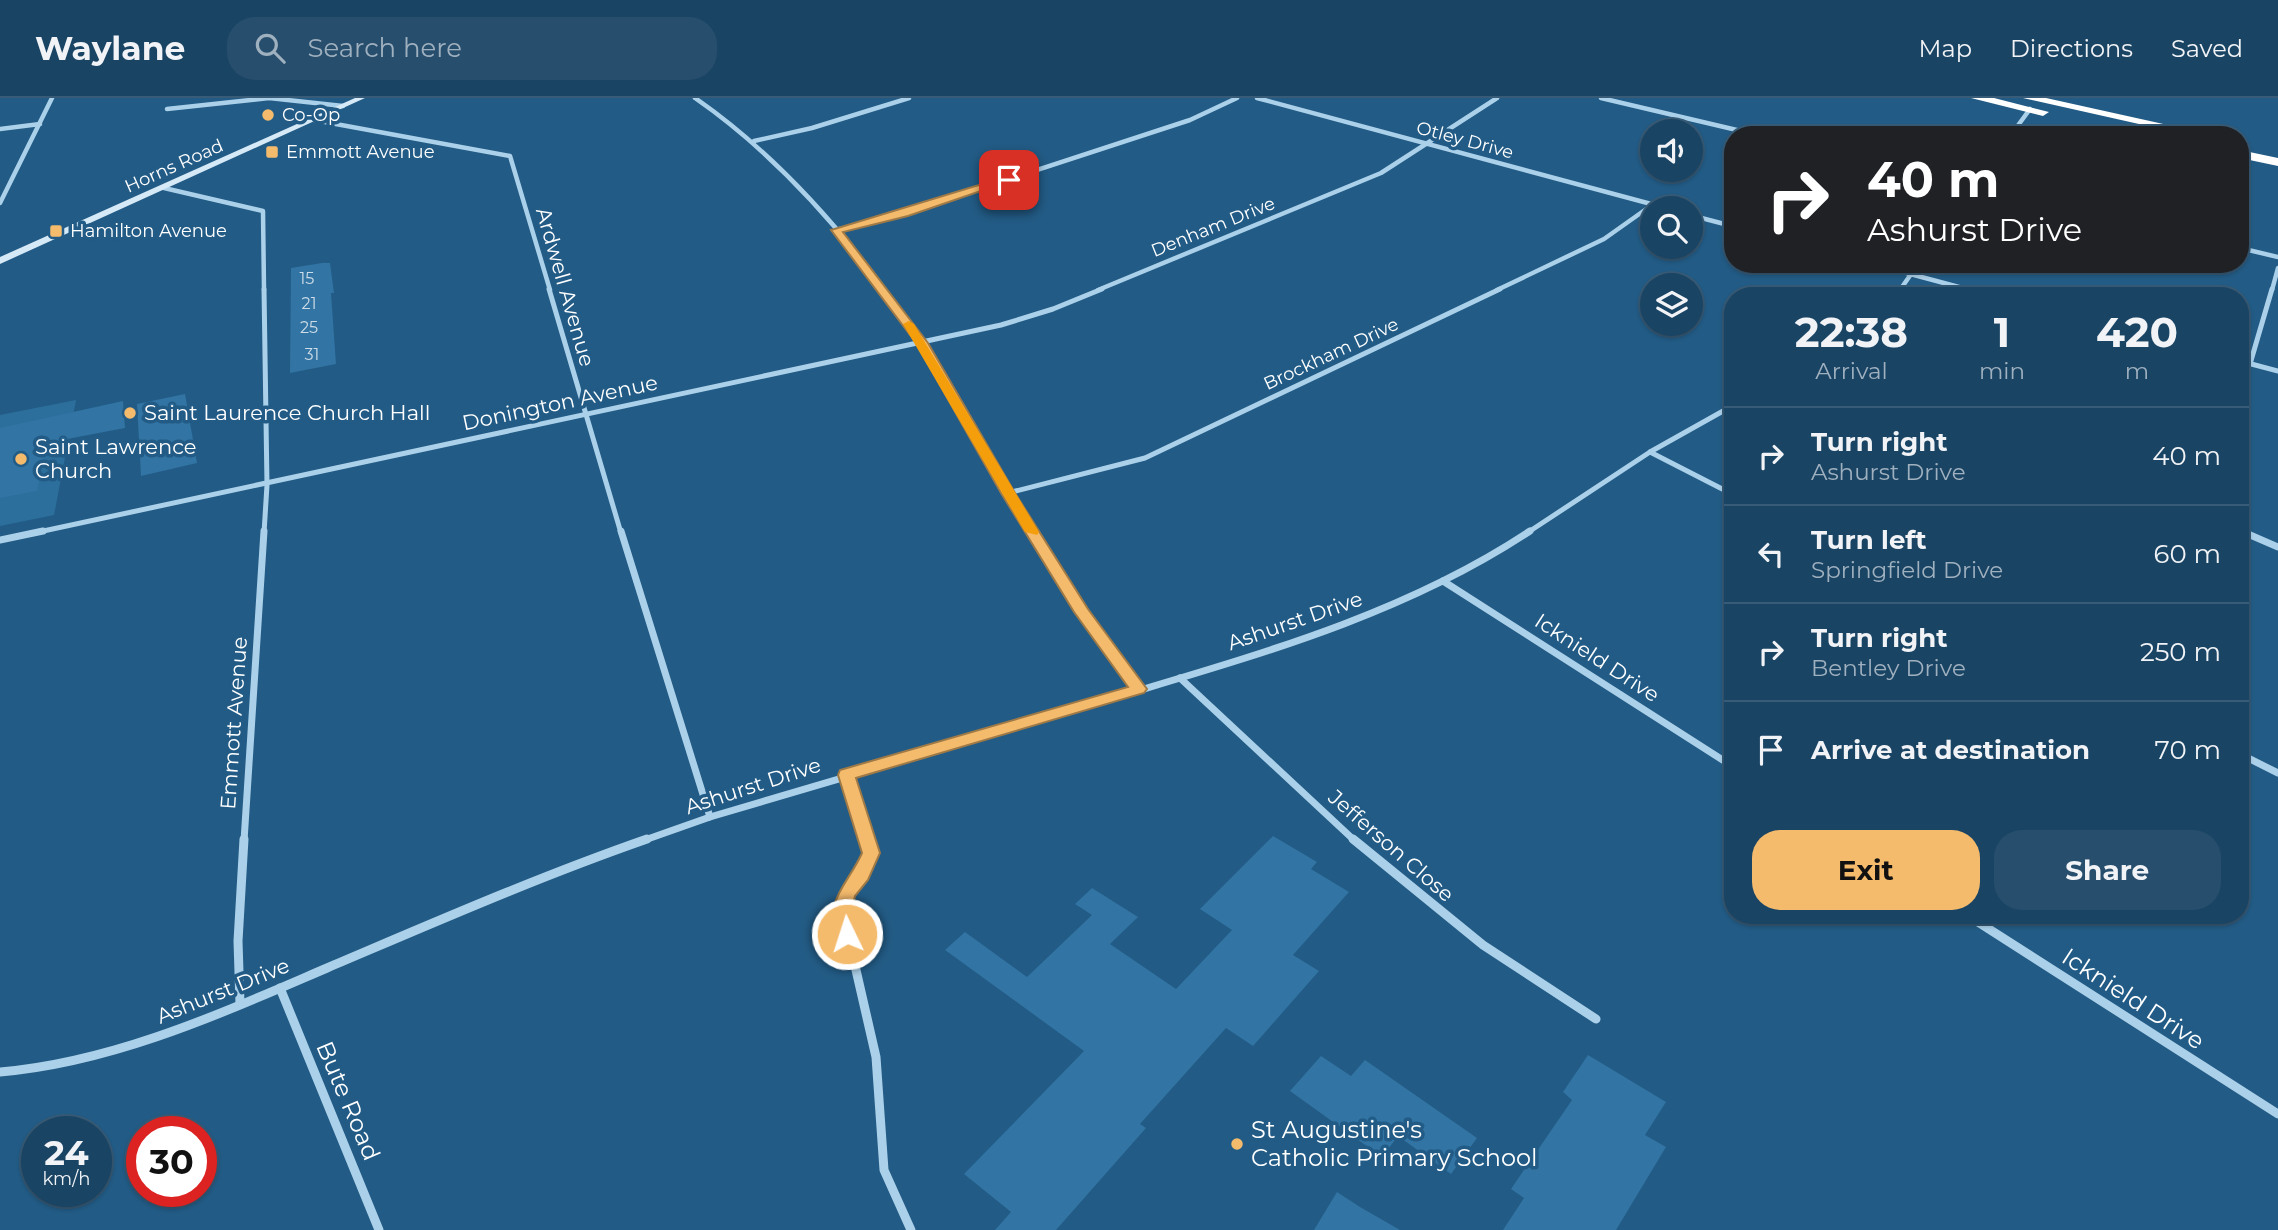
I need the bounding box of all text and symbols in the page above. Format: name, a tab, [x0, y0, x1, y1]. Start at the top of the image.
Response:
search box	[227, 17, 717, 80]
text: Waylane	[35, 28, 185, 68]
icon: search	[251, 29, 289, 67]
text: Search here	[307, 32, 462, 64]
text: Map	[1919, 34, 1972, 63]
text: Directions	[2010, 34, 2133, 63]
text: Saved	[2171, 34, 2243, 63]
place label: Co-Op	[282, 104, 340, 126]
marker: Co-Op	[260, 107, 276, 123]
street label: Otley Drive	[1414, 116, 1516, 164]
map controls	[1640, 119, 1703, 336]
button: sound	[1640, 119, 1703, 182]
street label: Horns Road	[121, 134, 227, 198]
place label: Emmott Avenue	[286, 141, 435, 163]
marker: Emmott Avenue	[264, 144, 280, 160]
pin	[979, 150, 1039, 210]
text: 40 m	[1867, 150, 1999, 209]
icon: right	[1752, 154, 1843, 245]
icon: arrive	[990, 161, 1028, 199]
street label: Denham Drive	[1148, 192, 1278, 262]
button: search	[1640, 196, 1703, 259]
street label: Ardwell Avenue	[531, 204, 600, 369]
text: Ashurst Drive	[1867, 210, 2082, 249]
place label: Hamilton Avenue	[70, 220, 227, 242]
marker: Hamilton Avenue	[48, 223, 64, 239]
house number: 15	[300, 269, 314, 288]
button: layers	[1640, 273, 1703, 336]
house number: 21	[302, 294, 316, 313]
text: 22:38	[1795, 306, 1908, 358]
text: 1	[1994, 306, 2010, 358]
text: 420	[2096, 306, 2178, 358]
street label: Brockham Drive	[1260, 313, 1402, 395]
house number: 25	[300, 318, 318, 337]
house number: 31	[305, 345, 319, 364]
text: Arrival	[1815, 357, 1888, 385]
text: min	[1979, 357, 2025, 385]
text: m	[2125, 357, 2149, 385]
street label: Donington Avenue	[460, 370, 660, 435]
place label: Saint Laurence Church Hall	[144, 400, 430, 425]
marker: Saint Laurence Church Hall	[122, 405, 138, 421]
text: Turn right	[1811, 426, 1947, 458]
place label: Saint Lawrence Church	[35, 434, 197, 483]
icon: right	[1752, 437, 1790, 475]
text: 40 m	[2152, 440, 2221, 472]
marker: Saint Lawrence Church	[13, 451, 29, 467]
text: Ashurst Drive	[1811, 458, 1966, 486]
text: Turn left	[1811, 524, 1927, 556]
icon: left	[1752, 535, 1790, 573]
text: 60 m	[2154, 538, 2221, 570]
text: Springfield Drive	[1811, 556, 2003, 584]
street label: Ashurst Drive	[1224, 586, 1366, 655]
street label: Icknield Drive	[1530, 608, 1664, 707]
text: Turn right	[1811, 622, 1947, 654]
icon: right	[1752, 633, 1790, 671]
street label: Emmott Avenue	[215, 636, 252, 810]
text: 250 m	[2140, 636, 2221, 668]
text: Bentley Drive	[1811, 654, 1966, 682]
icon: arrive	[1752, 731, 1790, 769]
text: Arrive at destination	[1811, 734, 2090, 766]
text: 70 m	[2155, 734, 2221, 766]
street label: Ashurst Drive	[682, 752, 824, 819]
street label: Jefferson Close	[1323, 784, 1459, 907]
button: Exit	[1752, 830, 1980, 910]
button: Share	[1994, 830, 2221, 910]
position arrow	[810, 897, 884, 971]
street label: Icknield Drive	[2057, 942, 2210, 1055]
street label: Ashurst Drive	[153, 953, 293, 1029]
street label: Bute Road	[310, 1037, 387, 1165]
place label: St Augustine's Catholic Primary School	[1251, 1115, 1538, 1172]
speed limit sign: 30	[126, 1116, 217, 1207]
text: 24	[44, 1131, 89, 1174]
marker: St Augustine's Catholic Primary School	[1229, 1136, 1245, 1152]
text: km/h	[42, 1168, 91, 1190]

